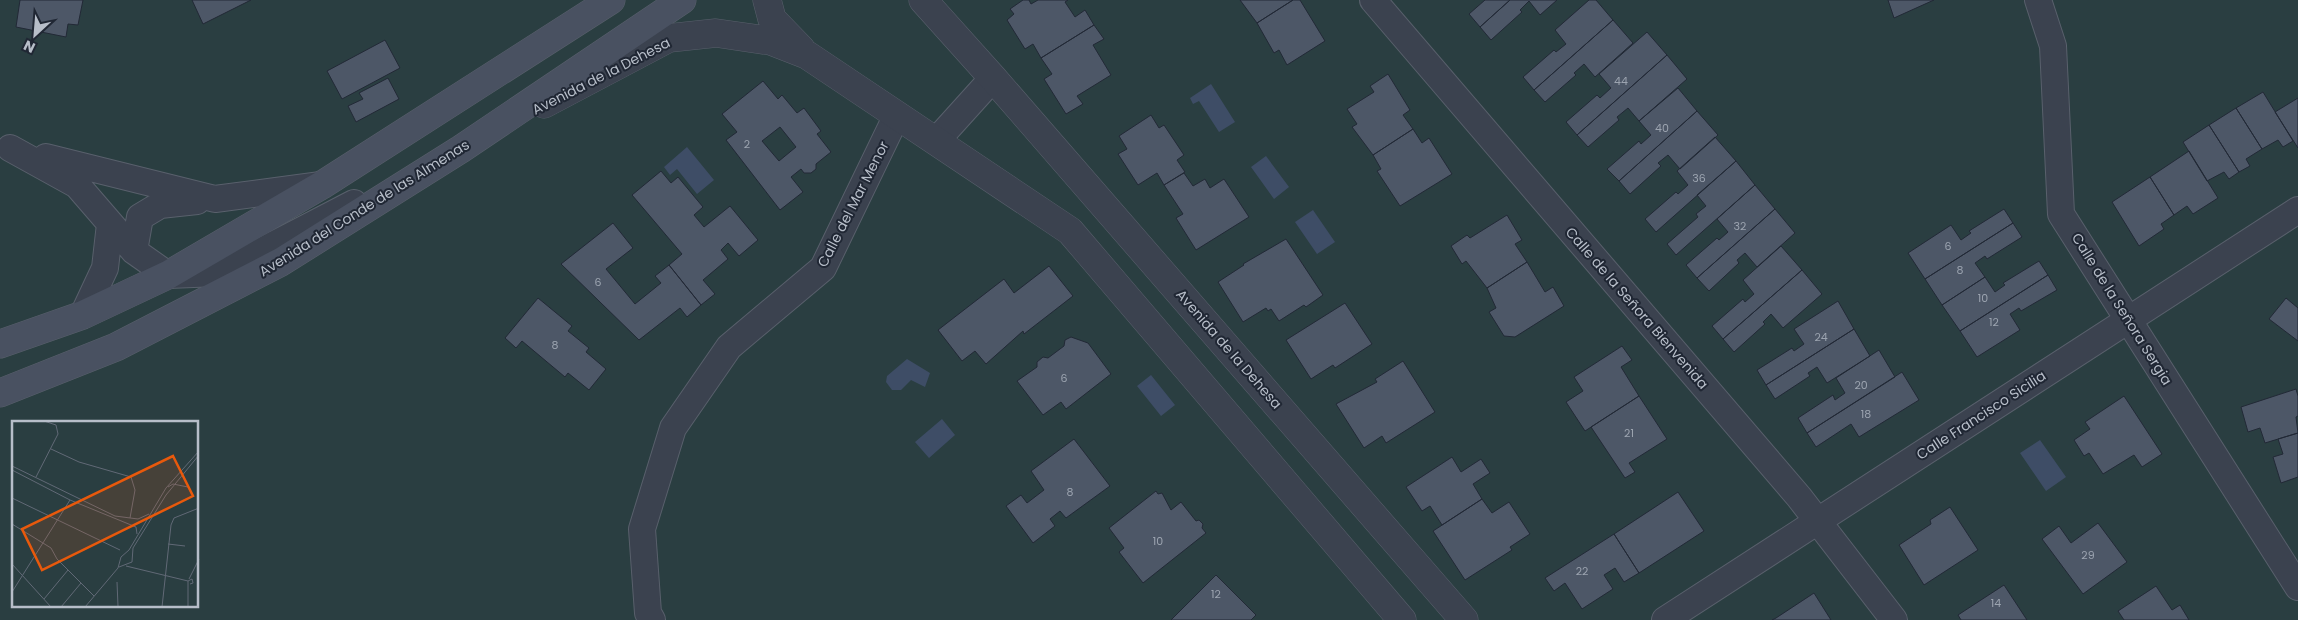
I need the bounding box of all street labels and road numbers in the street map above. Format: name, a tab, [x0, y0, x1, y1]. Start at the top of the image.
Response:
street label: Avenida de la Dehesa	[528, 32, 674, 120]
street label: Avenida del Conde de las Almenas	[255, 135, 473, 281]
street label: Calle del Mar Menor	[812, 137, 894, 271]
street label: Calle de la Señora Bienvenida	[1561, 223, 1713, 393]
street label: Calle de la Señora Sergia	[2067, 229, 2177, 389]
street label: Avenida de la Dehesa	[1171, 285, 1287, 413]
street label: Calle Francisco Sicilia	[1912, 366, 2050, 464]

